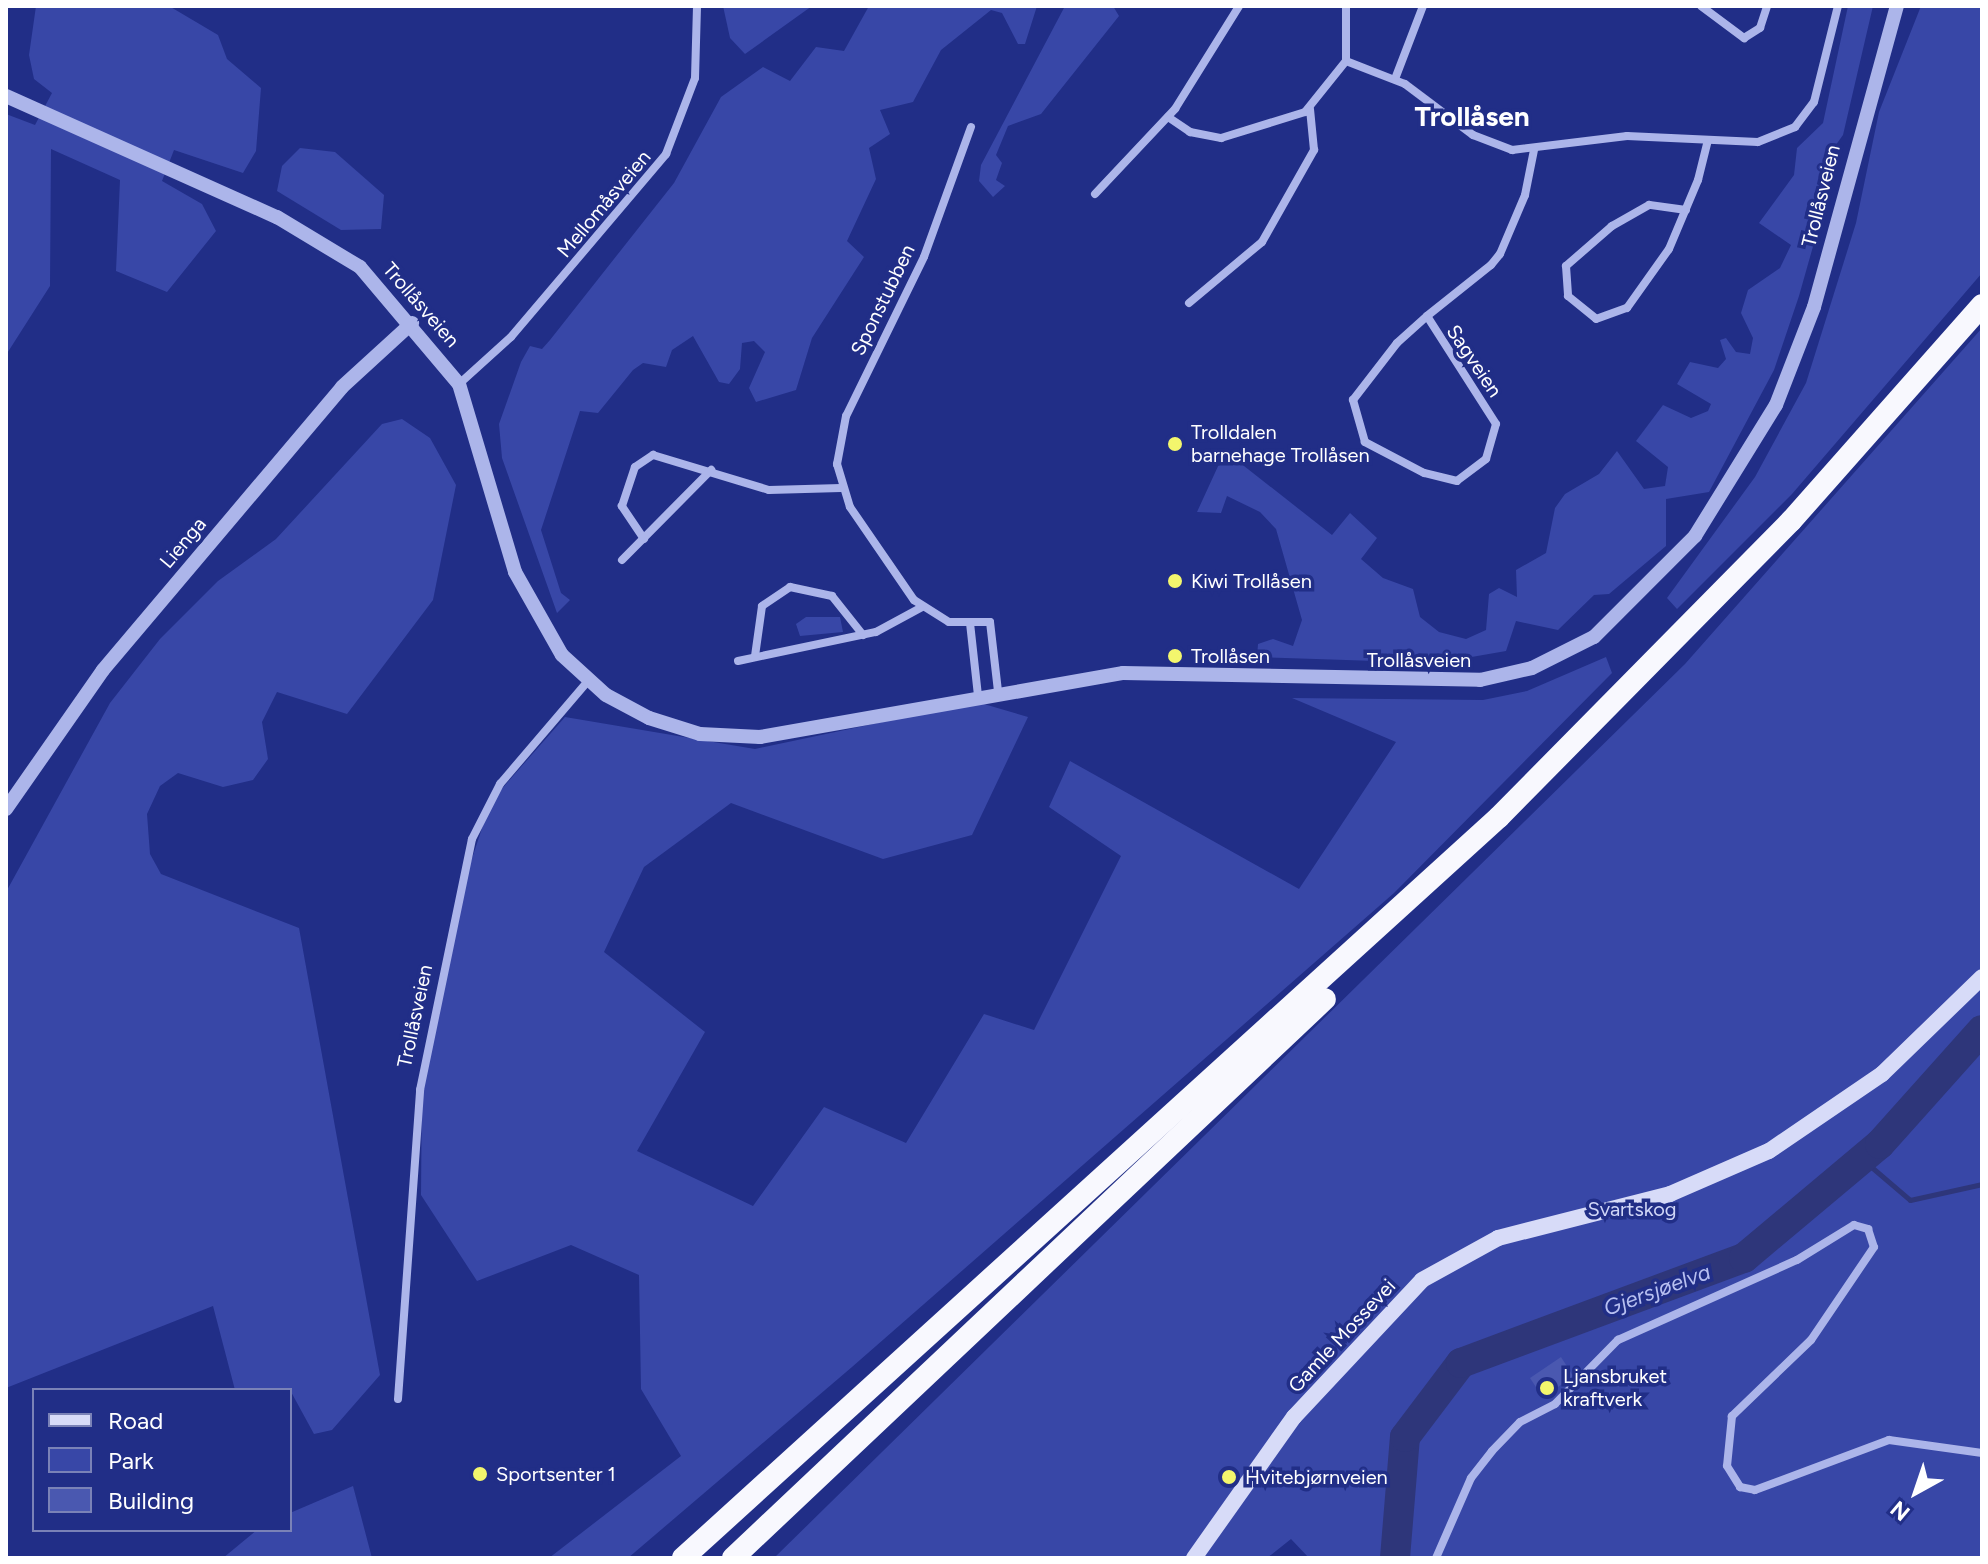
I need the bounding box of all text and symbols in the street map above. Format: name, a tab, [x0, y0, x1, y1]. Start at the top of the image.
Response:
district label: Trollåsen	[1414, 99, 1530, 133]
street label: Trollåsveien	[1797, 142, 1845, 250]
street label: Mellomåsveien	[552, 146, 656, 262]
street label: Sponstubben	[846, 241, 920, 359]
street label: Trollåsveien	[378, 258, 464, 352]
street label: Sagveien	[1441, 320, 1507, 402]
place label: Trolldalen barnehage Trollåsen	[1191, 420, 1370, 467]
marker: Trolldalen barnehage Trollåsen	[1166, 435, 1184, 453]
street label: Lienga	[155, 513, 211, 573]
place label: Kiwi Trollåsen	[1191, 569, 1312, 593]
marker: Kiwi Trollåsen	[1166, 572, 1184, 590]
place label: Trollåsen	[1191, 644, 1270, 668]
marker: Trollåsen	[1166, 647, 1184, 665]
street label: Trollåsveien	[1367, 648, 1471, 672]
street label: Trollåsveien	[392, 962, 438, 1070]
park label: Svartskog	[1587, 1197, 1677, 1221]
water label: Gjersjøelva	[1600, 1258, 1714, 1322]
street label: Gamle Mossevei	[1283, 1274, 1401, 1398]
place label: Ljansbruket kraftverk	[1563, 1364, 1667, 1411]
marker: Ljansbruket kraftverk	[1538, 1379, 1556, 1397]
legend	[32, 1388, 292, 1532]
text: Road	[108, 1406, 163, 1435]
text: Park	[108, 1446, 154, 1475]
north arrow	[1876, 1452, 1956, 1532]
place label: Sportsenter 1	[496, 1462, 616, 1486]
marker: Sportsenter 1	[471, 1465, 489, 1483]
place label: Hvitebjørnveien	[1245, 1465, 1388, 1489]
marker: Hvitebjørnveien	[1220, 1468, 1238, 1486]
text: Building	[108, 1486, 194, 1515]
text: N	[1885, 1495, 1915, 1527]

